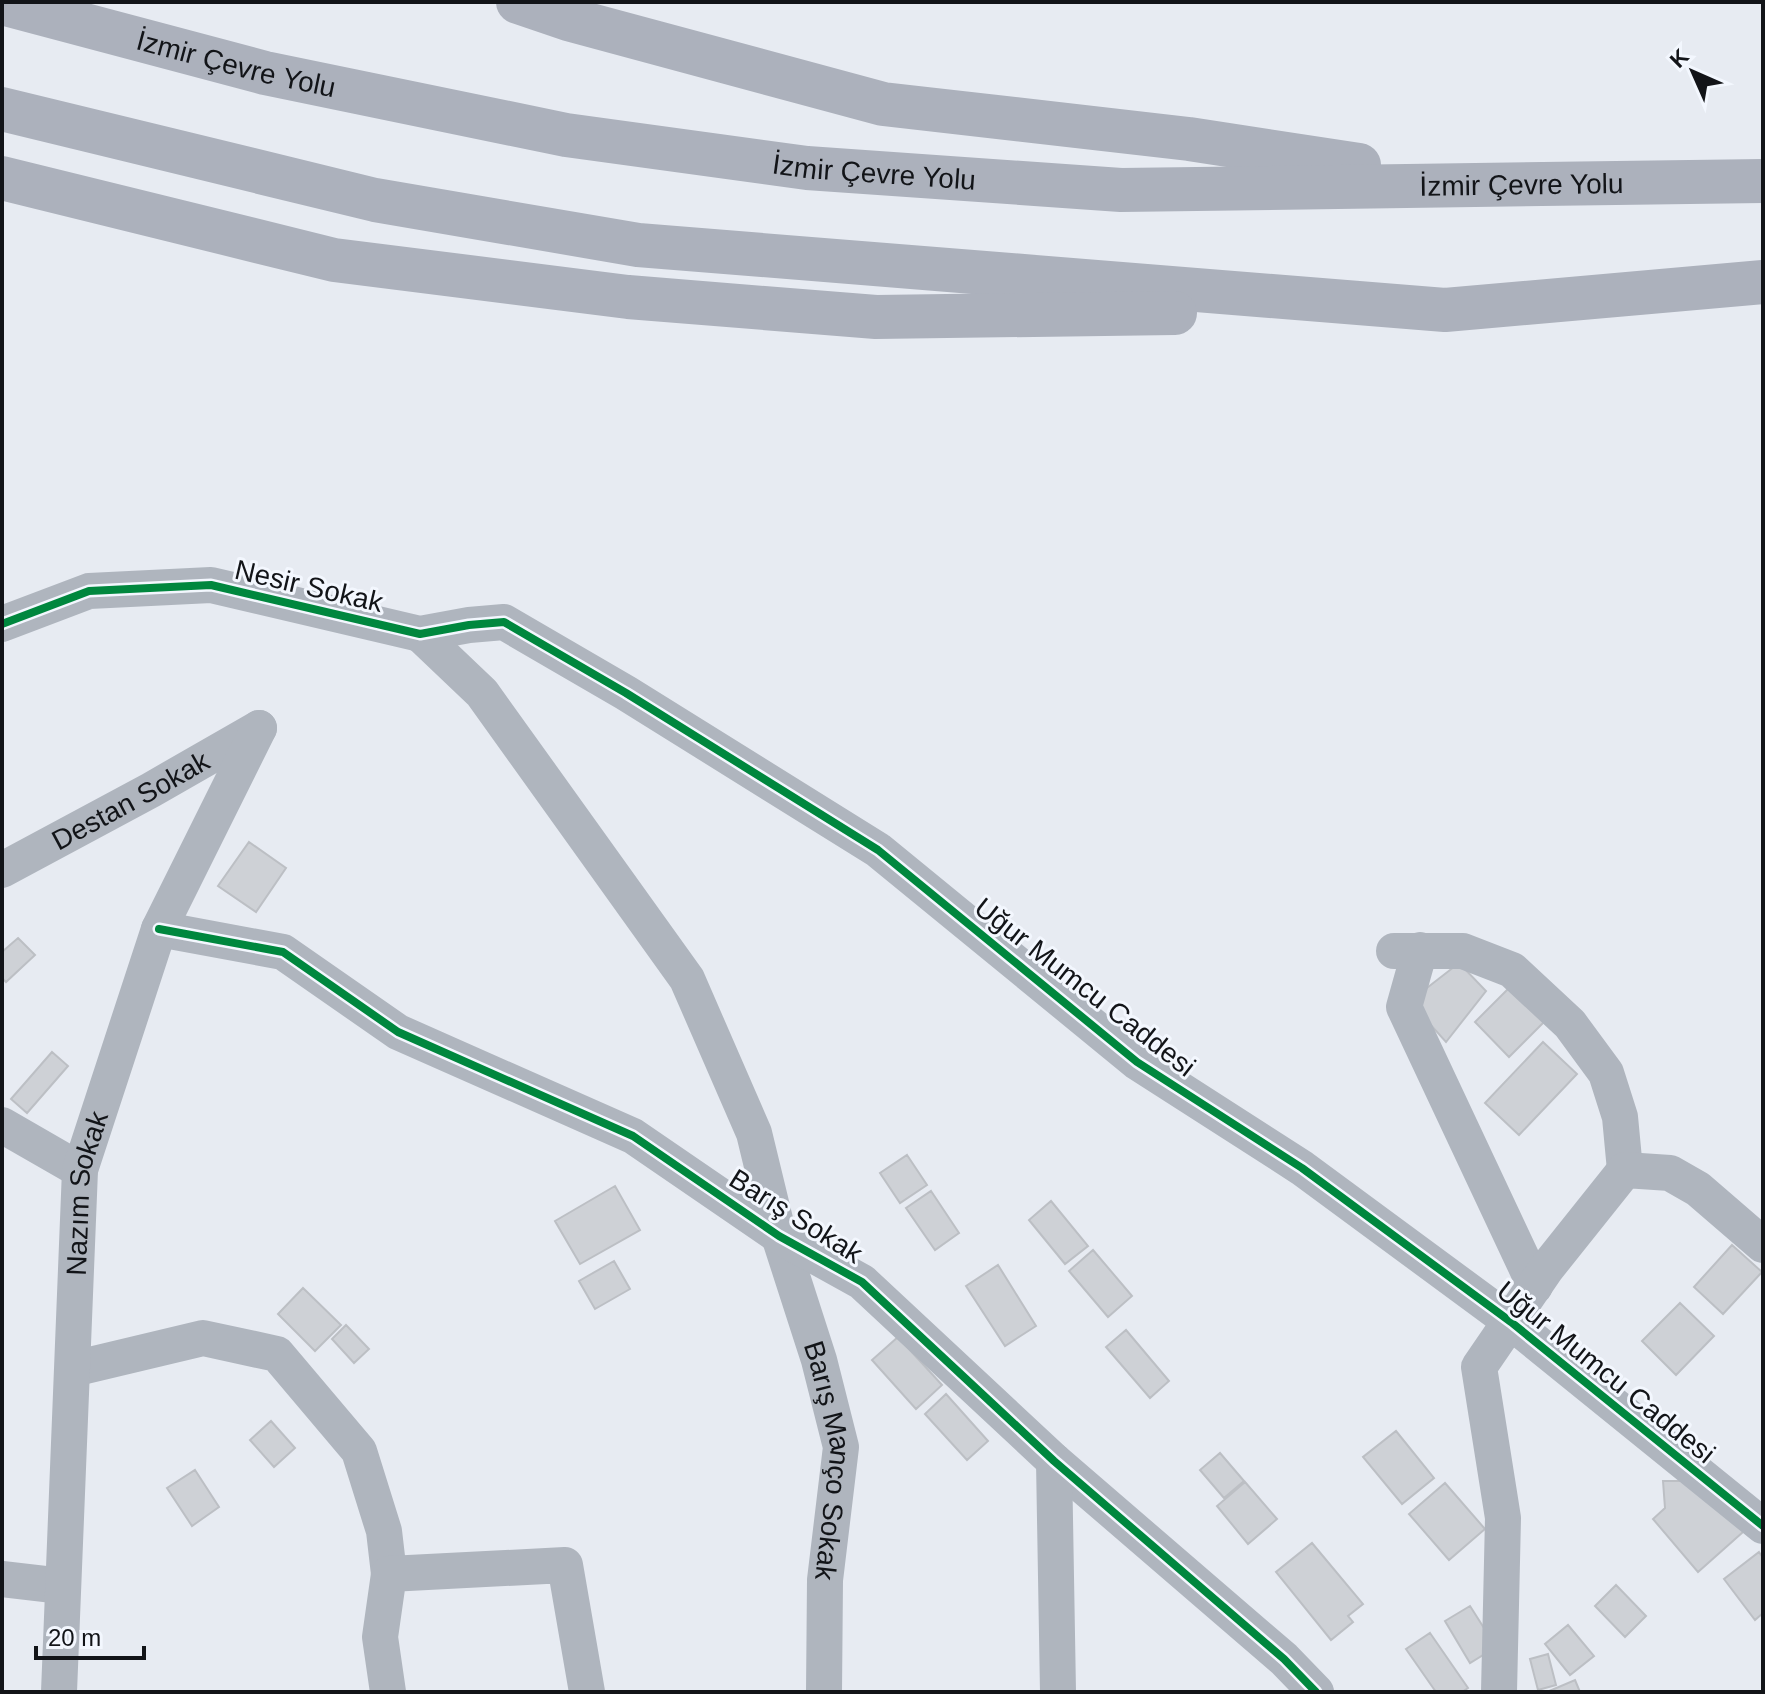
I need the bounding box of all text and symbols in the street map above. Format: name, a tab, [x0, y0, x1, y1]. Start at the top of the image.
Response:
street label: İzmir Çevre Yolu	[133, 24, 338, 103]
north arrow	[1653, 32, 1733, 112]
text: K	[1665, 44, 1694, 73]
street label: İzmir Çevre Yolu	[771, 148, 977, 195]
street label: İzmir Çevre Yolu	[1419, 167, 1624, 201]
street label: Nesir Sokak	[232, 554, 387, 618]
street label: Destan Sokak	[46, 744, 215, 856]
street label: Uğur Mumcu Caddesi	[969, 891, 1201, 1083]
street label: Nazım Sokak	[60, 1106, 114, 1276]
street label: Barış Sokak	[724, 1163, 869, 1270]
street label: Uğur Mumcu Caddesi	[1491, 1275, 1721, 1469]
street label: Barış Manço Sokak	[798, 1337, 857, 1583]
scale bar	[36, 1610, 144, 1660]
text: 20 m	[48, 1624, 101, 1651]

